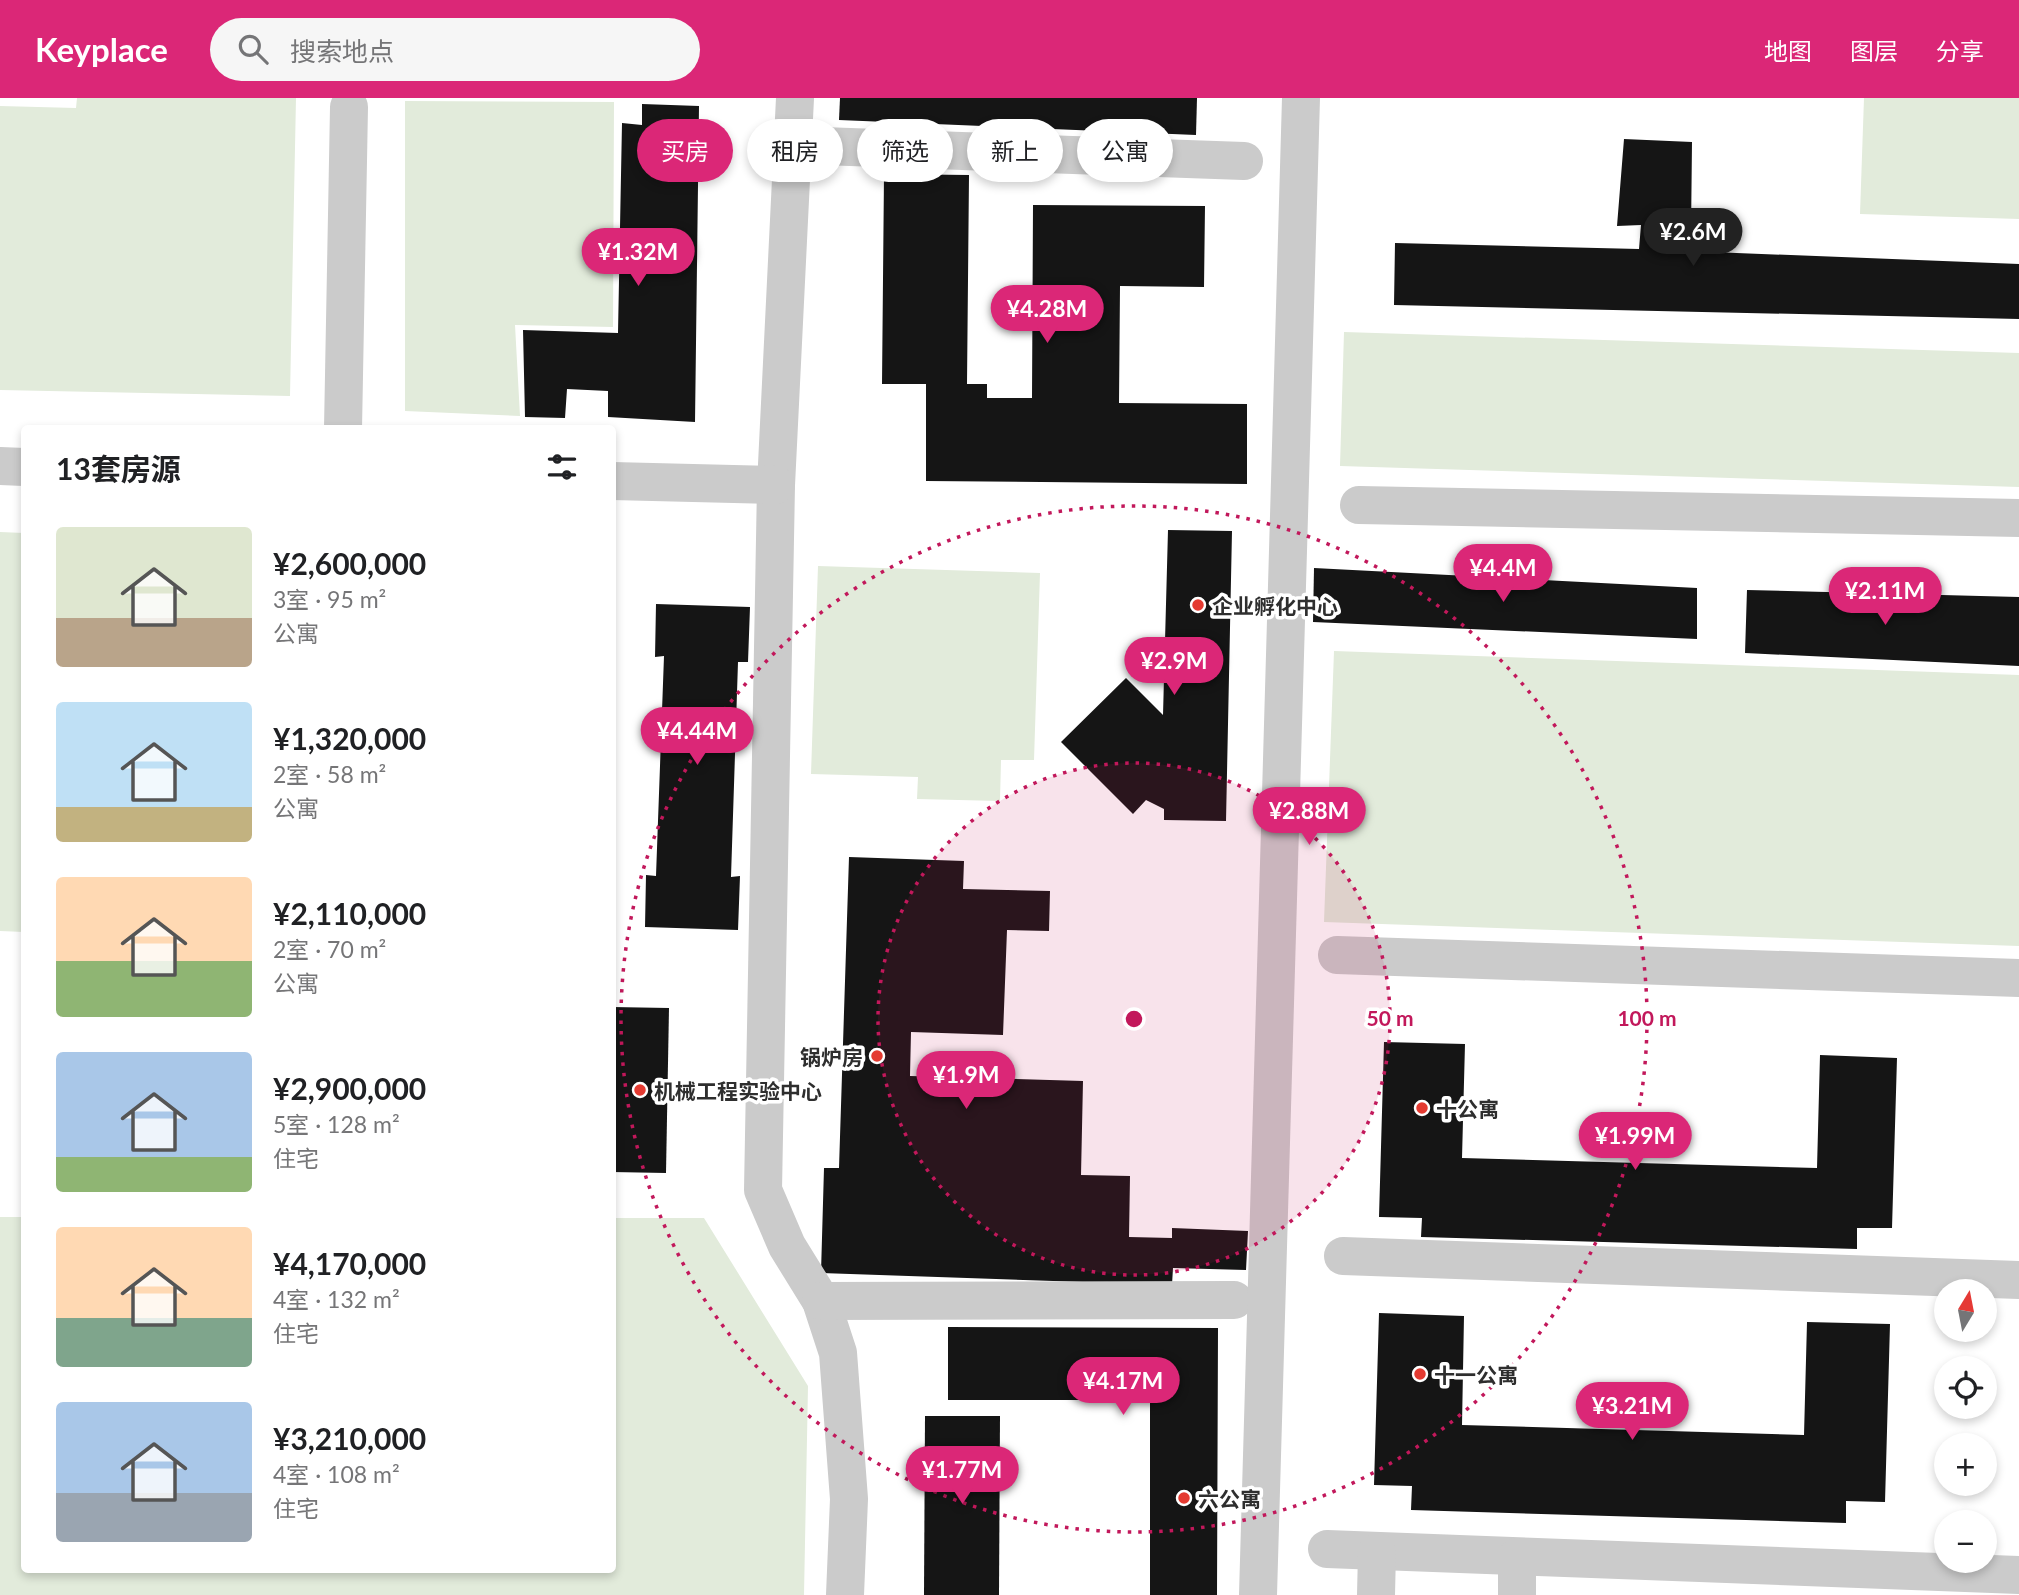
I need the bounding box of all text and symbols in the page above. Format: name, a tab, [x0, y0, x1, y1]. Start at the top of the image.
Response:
search box	[210, 18, 700, 81]
text: Keyplace	[35, 29, 168, 69]
icon: search	[234, 30, 272, 68]
text: 搜索地点	[290, 35, 394, 67]
text: 地图	[1764, 36, 1812, 65]
text: 图层	[1850, 36, 1898, 65]
text: 分享	[1936, 36, 1984, 65]
chip: 买房	[637, 119, 733, 182]
chip: 租房	[747, 119, 843, 182]
chip: 筛选	[857, 119, 953, 182]
chip: 新上	[967, 119, 1063, 182]
chip: 公寓	[1077, 119, 1173, 182]
pin: ¥2.6M	[1644, 208, 1742, 268]
text: ¥2.6M	[1659, 217, 1727, 245]
pin: ¥1.32M	[581, 228, 695, 288]
text: ¥1.32M	[598, 237, 678, 265]
pin: ¥4.28M	[990, 286, 1104, 345]
text: ¥4.28M	[1007, 294, 1087, 322]
icon: filters	[543, 448, 581, 486]
text: 13套房源	[56, 450, 181, 486]
text: ¥2,600,000	[273, 545, 426, 581]
pin: ¥4.4M	[1454, 545, 1552, 604]
text: ¥4.4M	[1469, 553, 1537, 581]
icon: home	[112, 555, 196, 639]
pin: ¥2.11M	[1828, 568, 1942, 627]
text: ¥2.11M	[1845, 576, 1925, 604]
text: 3室 · 95 m²	[273, 585, 386, 613]
place label: 企业孵化中心	[1212, 593, 1338, 618]
marker: 企业孵化中心	[1190, 597, 1206, 613]
text: 公寓	[273, 619, 319, 647]
pin: ¥2.9M	[1125, 638, 1223, 697]
text: ¥2.9M	[1140, 646, 1208, 674]
pin: ¥4.44M	[640, 708, 754, 767]
text: ¥4.44M	[657, 716, 737, 744]
text: ¥1,320,000	[273, 720, 426, 756]
icon: home	[112, 730, 196, 814]
text: 2室 · 58 m²	[273, 760, 386, 788]
pin: ¥2.88M	[1252, 788, 1366, 847]
text: 公寓	[273, 794, 319, 822]
text: ¥2.88M	[1269, 796, 1349, 824]
text: ¥2,110,000	[273, 895, 426, 931]
icon: home	[112, 905, 196, 989]
text: 2室 · 70 m²	[273, 935, 386, 963]
text: 公寓	[273, 969, 319, 997]
text: 50 m	[1366, 1005, 1414, 1030]
text: 100 m	[1617, 1005, 1677, 1030]
centre of rings	[1122, 1007, 1146, 1031]
place label: 锅炉房	[800, 1044, 863, 1069]
marker: 锅炉房	[869, 1048, 885, 1064]
pin: ¥1.9M	[917, 1052, 1015, 1111]
text: ¥1.9M	[932, 1060, 1000, 1088]
text: ¥2,900,000	[273, 1070, 426, 1106]
place label: 机械工程实验中心	[654, 1078, 822, 1103]
icon: home	[112, 1080, 196, 1164]
marker: 机械工程实验中心	[632, 1082, 648, 1098]
place label: 十公寓	[1436, 1096, 1499, 1121]
marker: 十公寓	[1414, 1100, 1430, 1116]
text: 5室 · 128 m²	[273, 1110, 400, 1138]
pin: ¥1.99M	[1578, 1112, 1692, 1172]
text: ¥1.99M	[1595, 1121, 1675, 1149]
text: 住宅	[273, 1144, 319, 1172]
text: ¥4,170,000	[273, 1245, 426, 1281]
icon: home	[112, 1255, 196, 1339]
north arrow	[1934, 1279, 1997, 1342]
map controls	[1934, 1279, 1997, 1573]
text: 4室 · 132 m²	[273, 1285, 400, 1313]
text: 住宅	[273, 1319, 319, 1347]
button: locate	[1934, 1356, 1997, 1419]
pin: ¥4.17M	[1066, 1358, 1180, 1417]
place label: 十一公寓	[1434, 1362, 1518, 1387]
text: ¥4.17M	[1083, 1366, 1163, 1394]
marker: 十一公寓	[1412, 1366, 1428, 1382]
pin: ¥3.21M	[1575, 1382, 1689, 1442]
text: ¥3.21M	[1592, 1391, 1672, 1419]
text: ¥3,210,000	[273, 1420, 426, 1456]
icon: home	[112, 1430, 196, 1514]
button: +	[1934, 1433, 1997, 1496]
pin: ¥1.77M	[905, 1446, 1019, 1506]
text: ¥1.77M	[922, 1455, 1002, 1483]
text: 4室 · 108 m²	[273, 1460, 400, 1488]
place label: 六公寓	[1198, 1486, 1261, 1511]
marker: 六公寓	[1176, 1490, 1192, 1506]
text: 住宅	[273, 1494, 319, 1522]
button: −	[1934, 1510, 1997, 1573]

